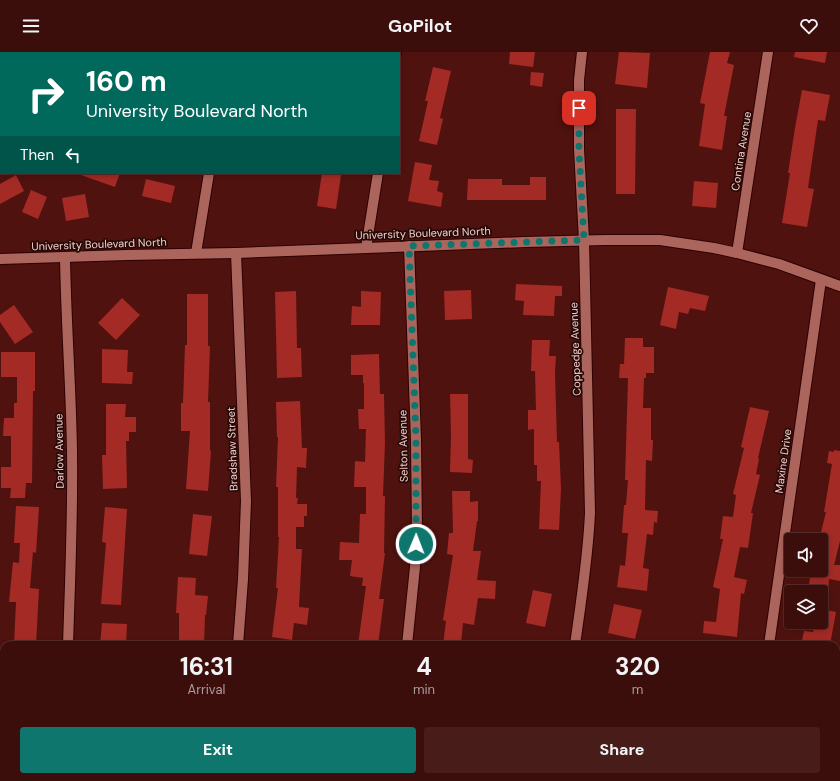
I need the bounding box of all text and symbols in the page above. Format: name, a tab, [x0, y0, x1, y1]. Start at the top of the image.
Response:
text: GoPilot	[388, 14, 452, 38]
icon: menu	[20, 15, 42, 37]
icon: heart	[798, 15, 820, 37]
text: 160 m	[86, 63, 167, 100]
icon: right	[20, 68, 72, 120]
pin	[562, 91, 596, 125]
icon: arrive	[568, 97, 590, 119]
text: University Boulevard North	[86, 99, 308, 123]
street label: Contina Avenue	[728, 110, 754, 192]
icon: left	[62, 144, 84, 166]
text: Then	[20, 145, 54, 165]
street label: University Boulevard North	[355, 224, 491, 242]
street label: University Boulevard North	[31, 235, 167, 253]
street label: Coppedge Avenue	[566, 302, 584, 396]
street label: Bradshaw Street	[224, 407, 240, 491]
street label: Selton Avenue	[395, 410, 411, 482]
street label: Darlow Avenue	[51, 413, 67, 489]
street label: Maxine Drive	[772, 428, 794, 494]
position arrow	[395, 523, 437, 565]
map controls	[784, 533, 828, 629]
button: sound	[784, 533, 828, 577]
button: layers	[784, 585, 828, 629]
text: 16:31	[180, 651, 233, 682]
text: 4	[416, 651, 432, 682]
text: 320	[615, 651, 660, 682]
text: Arrival	[188, 681, 225, 698]
text: min	[413, 681, 435, 698]
text: m	[632, 681, 643, 698]
button: Exit	[20, 727, 416, 773]
button: Share	[424, 727, 820, 773]

